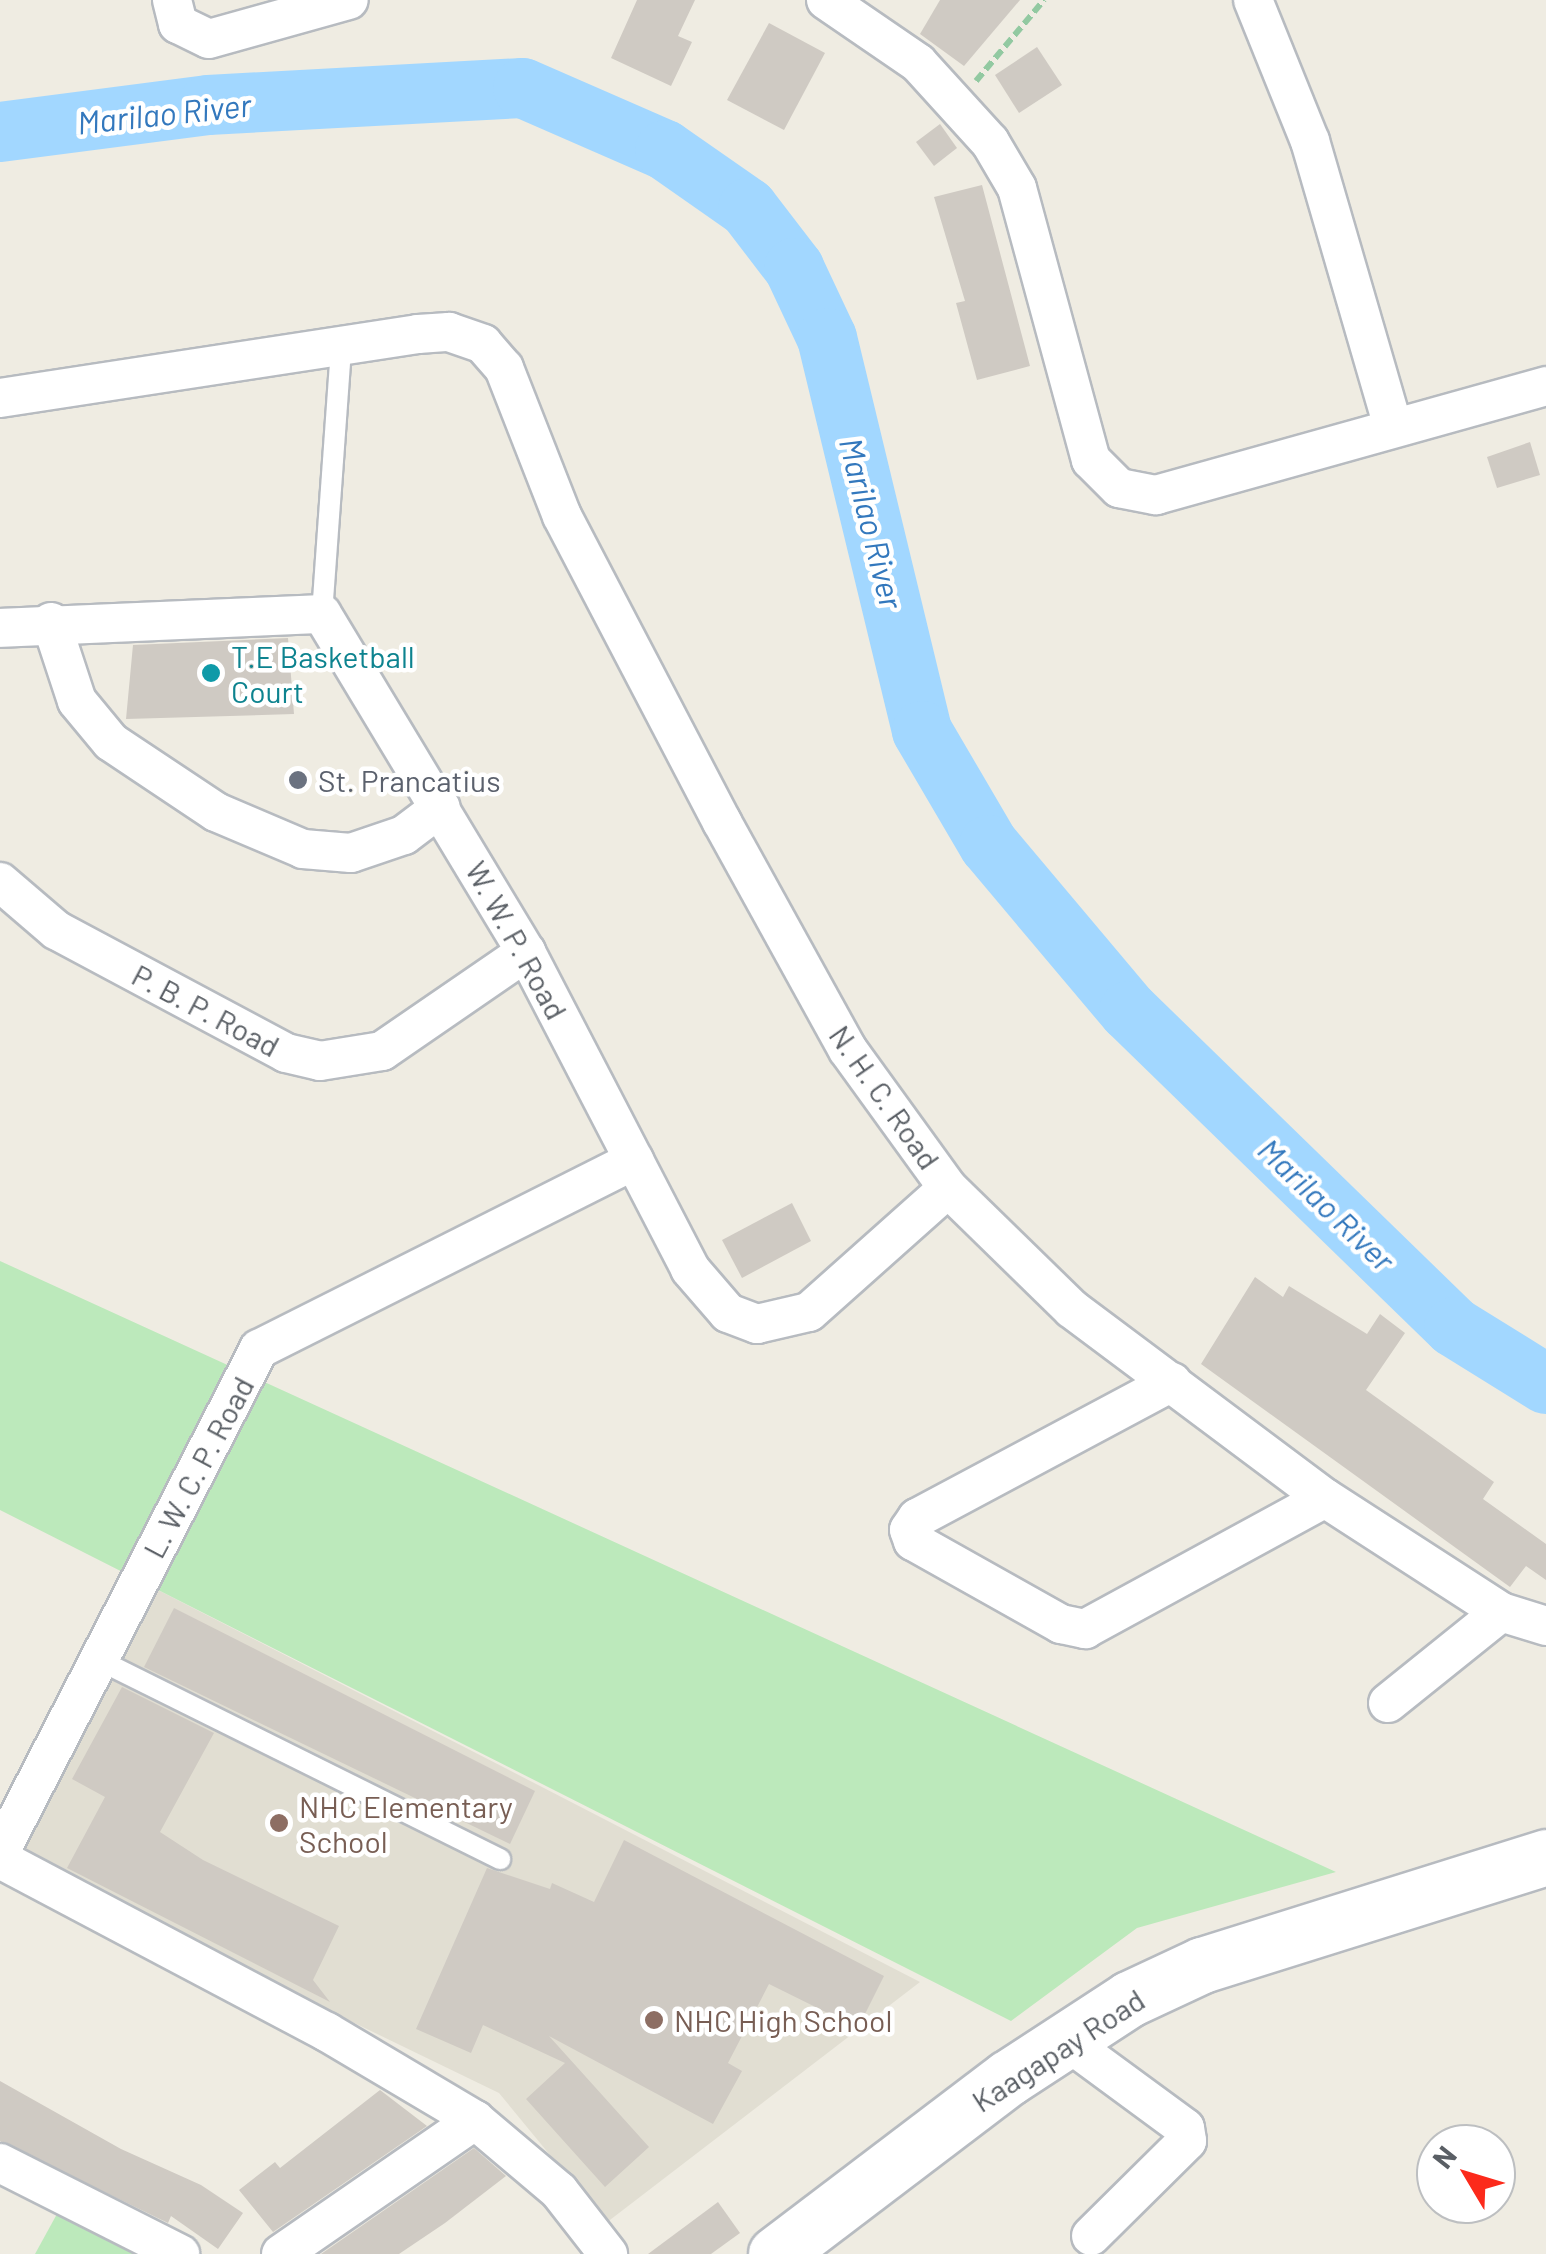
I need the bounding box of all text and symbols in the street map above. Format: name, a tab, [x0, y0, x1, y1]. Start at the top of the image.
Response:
water label: Marilao River	[75, 85, 253, 141]
water label: Marilao River	[832, 434, 912, 612]
place label: T.E Basketball Court	[231, 638, 415, 708]
marker: T.E Basketball Court	[200, 662, 222, 684]
place label: St. Prancatius	[318, 762, 501, 798]
marker: St. Prancatius	[287, 769, 309, 791]
street label: W. W. P. Road	[459, 855, 575, 1025]
street label: P. B. P. Road	[126, 956, 286, 1064]
street label: N. H. C. Road	[822, 1018, 948, 1176]
water label: Marilao River	[1251, 1130, 1403, 1278]
street label: L. W. C. P. Road	[135, 1370, 261, 1564]
place label: NHC Elementary School	[299, 1788, 513, 1858]
marker: NHC Elementary School	[268, 1812, 290, 1834]
street label: Kaagapay Road	[965, 1981, 1151, 2119]
place label: NHC High School	[674, 2002, 892, 2038]
marker: NHC High School	[643, 2009, 665, 2031]
north arrow	[1416, 2124, 1516, 2224]
text: N	[1425, 2139, 1463, 2175]

